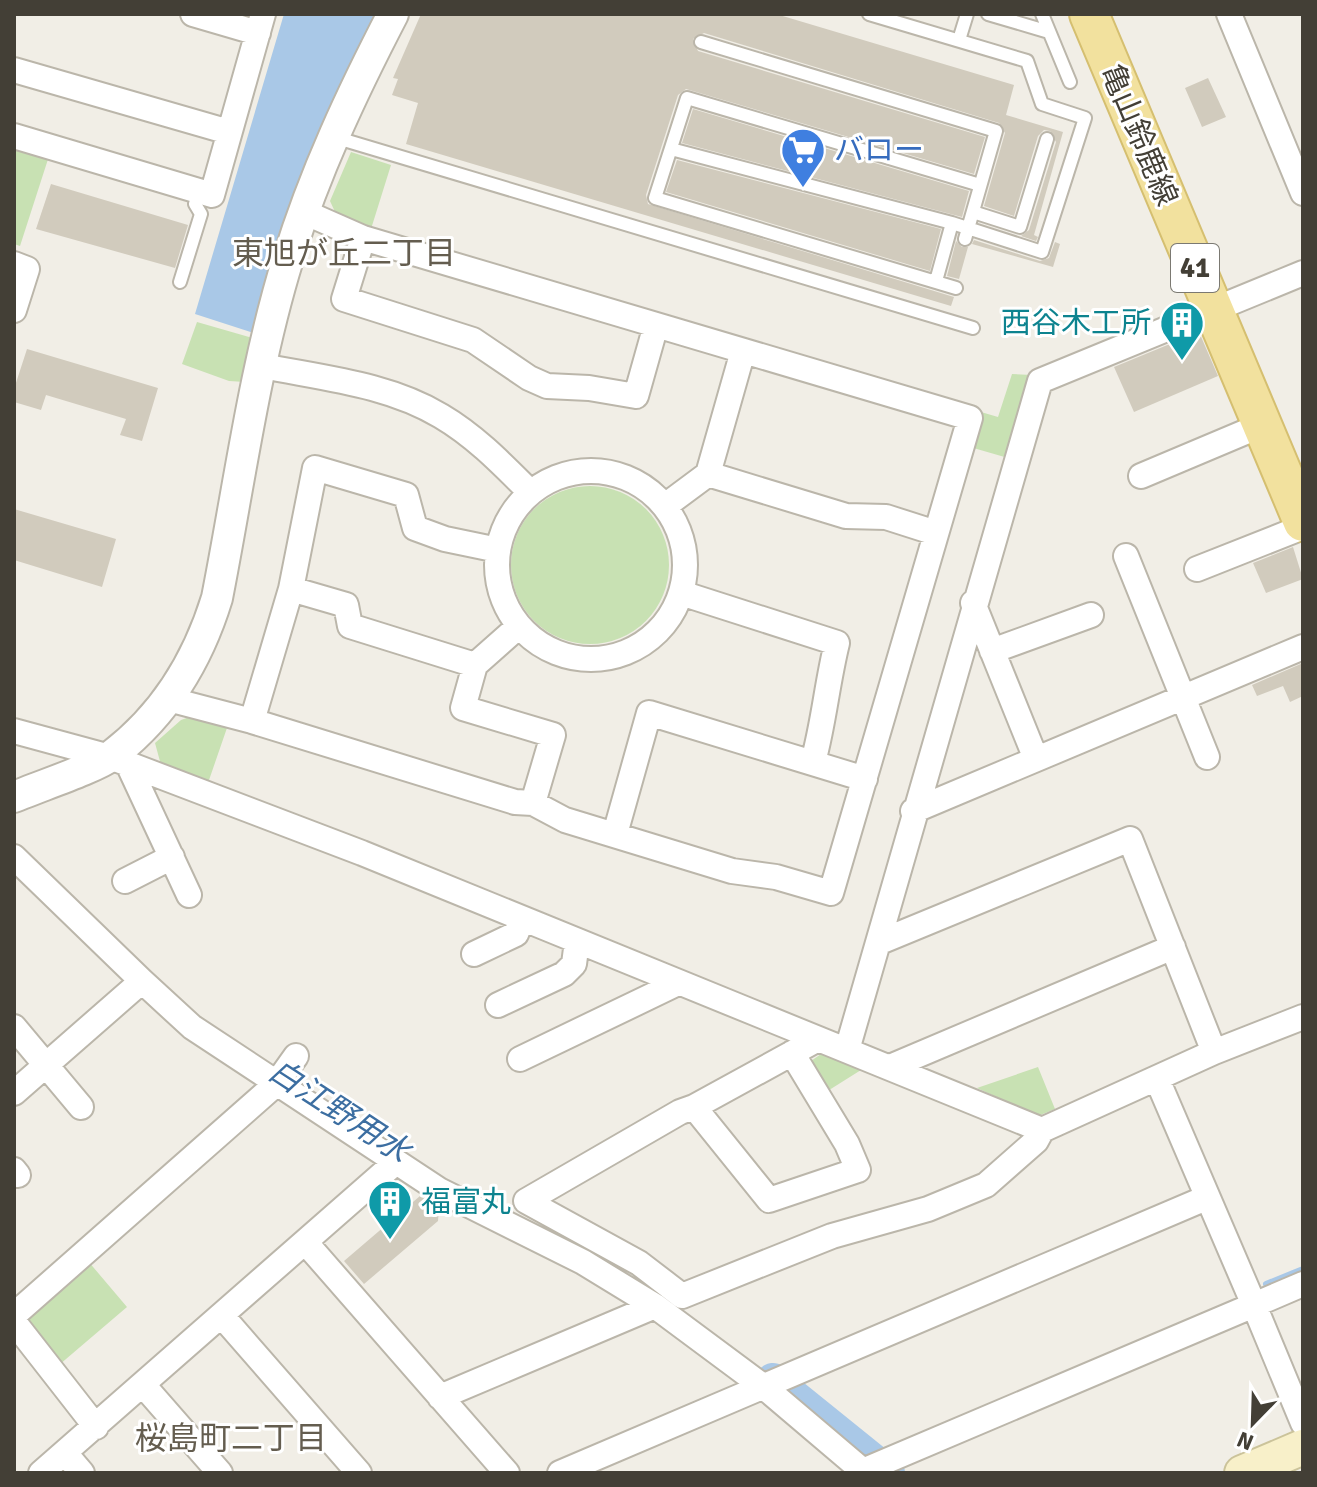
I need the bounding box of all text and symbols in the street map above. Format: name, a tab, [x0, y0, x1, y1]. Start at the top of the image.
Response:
street label: 亀山鈴鹿線	[1093, 59, 1185, 211]
supermarket icon: バロー	[779, 126, 827, 189]
place label: バロー	[834, 132, 924, 169]
district label: 東旭が丘二丁目	[232, 234, 456, 273]
road number: 41	[1171, 244, 1219, 292]
building icon: 西谷木工所	[1158, 299, 1206, 362]
place label: 西谷木工所	[1001, 305, 1151, 342]
water label: 白江野用水	[261, 1051, 419, 1173]
building icon: 福富丸	[366, 1178, 414, 1241]
place label: 福富丸	[421, 1184, 511, 1221]
north arrow	[1213, 1383, 1293, 1463]
district label: 桜島町二丁目	[135, 1419, 327, 1458]
text: N	[1233, 1426, 1258, 1456]

